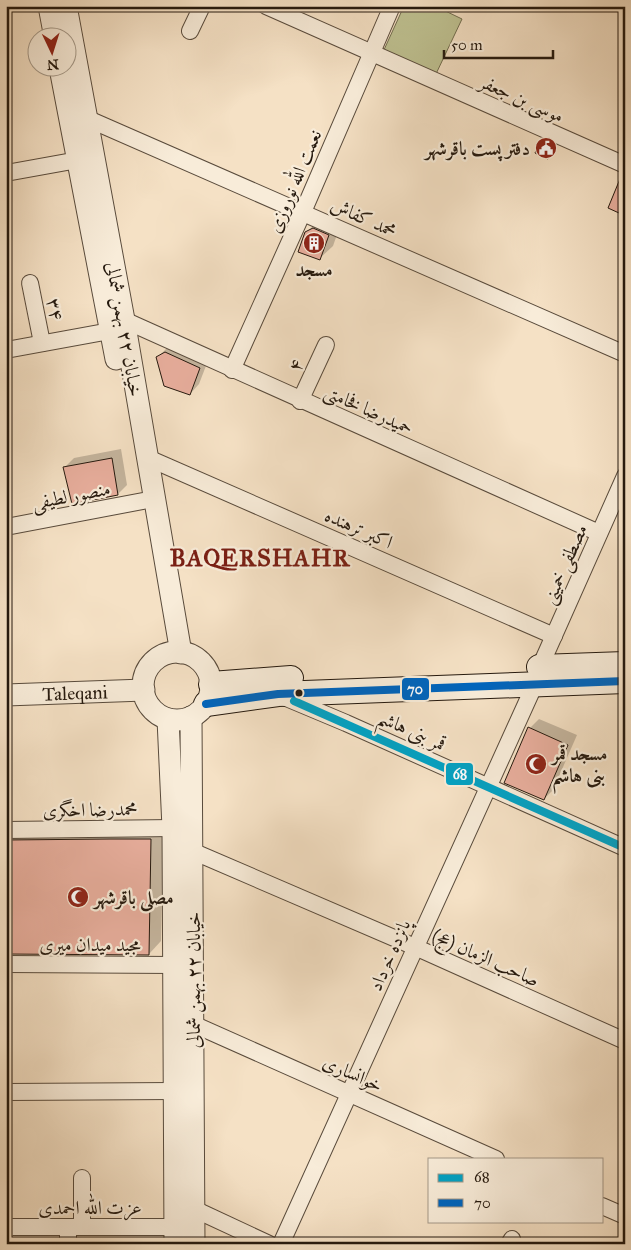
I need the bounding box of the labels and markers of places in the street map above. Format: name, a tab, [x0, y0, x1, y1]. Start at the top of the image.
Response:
public building icon: دفتر پست باقرشهر	[534, 136, 558, 160]
place label: دفتر پست باقرشهر	[423, 137, 530, 162]
building icon: مسجد	[302, 231, 326, 255]
place label: مسجد	[295, 258, 333, 281]
unlabelled marker	[294, 688, 304, 698]
place label: مسجد قمر بنی هاشم	[550, 742, 607, 794]
mosque icon: مسجد قمر بنی هاشم	[524, 752, 548, 776]
mosque icon: مصلی باقرشهر	[66, 885, 90, 909]
place label: مصلی باقرشهر	[92, 886, 174, 913]

